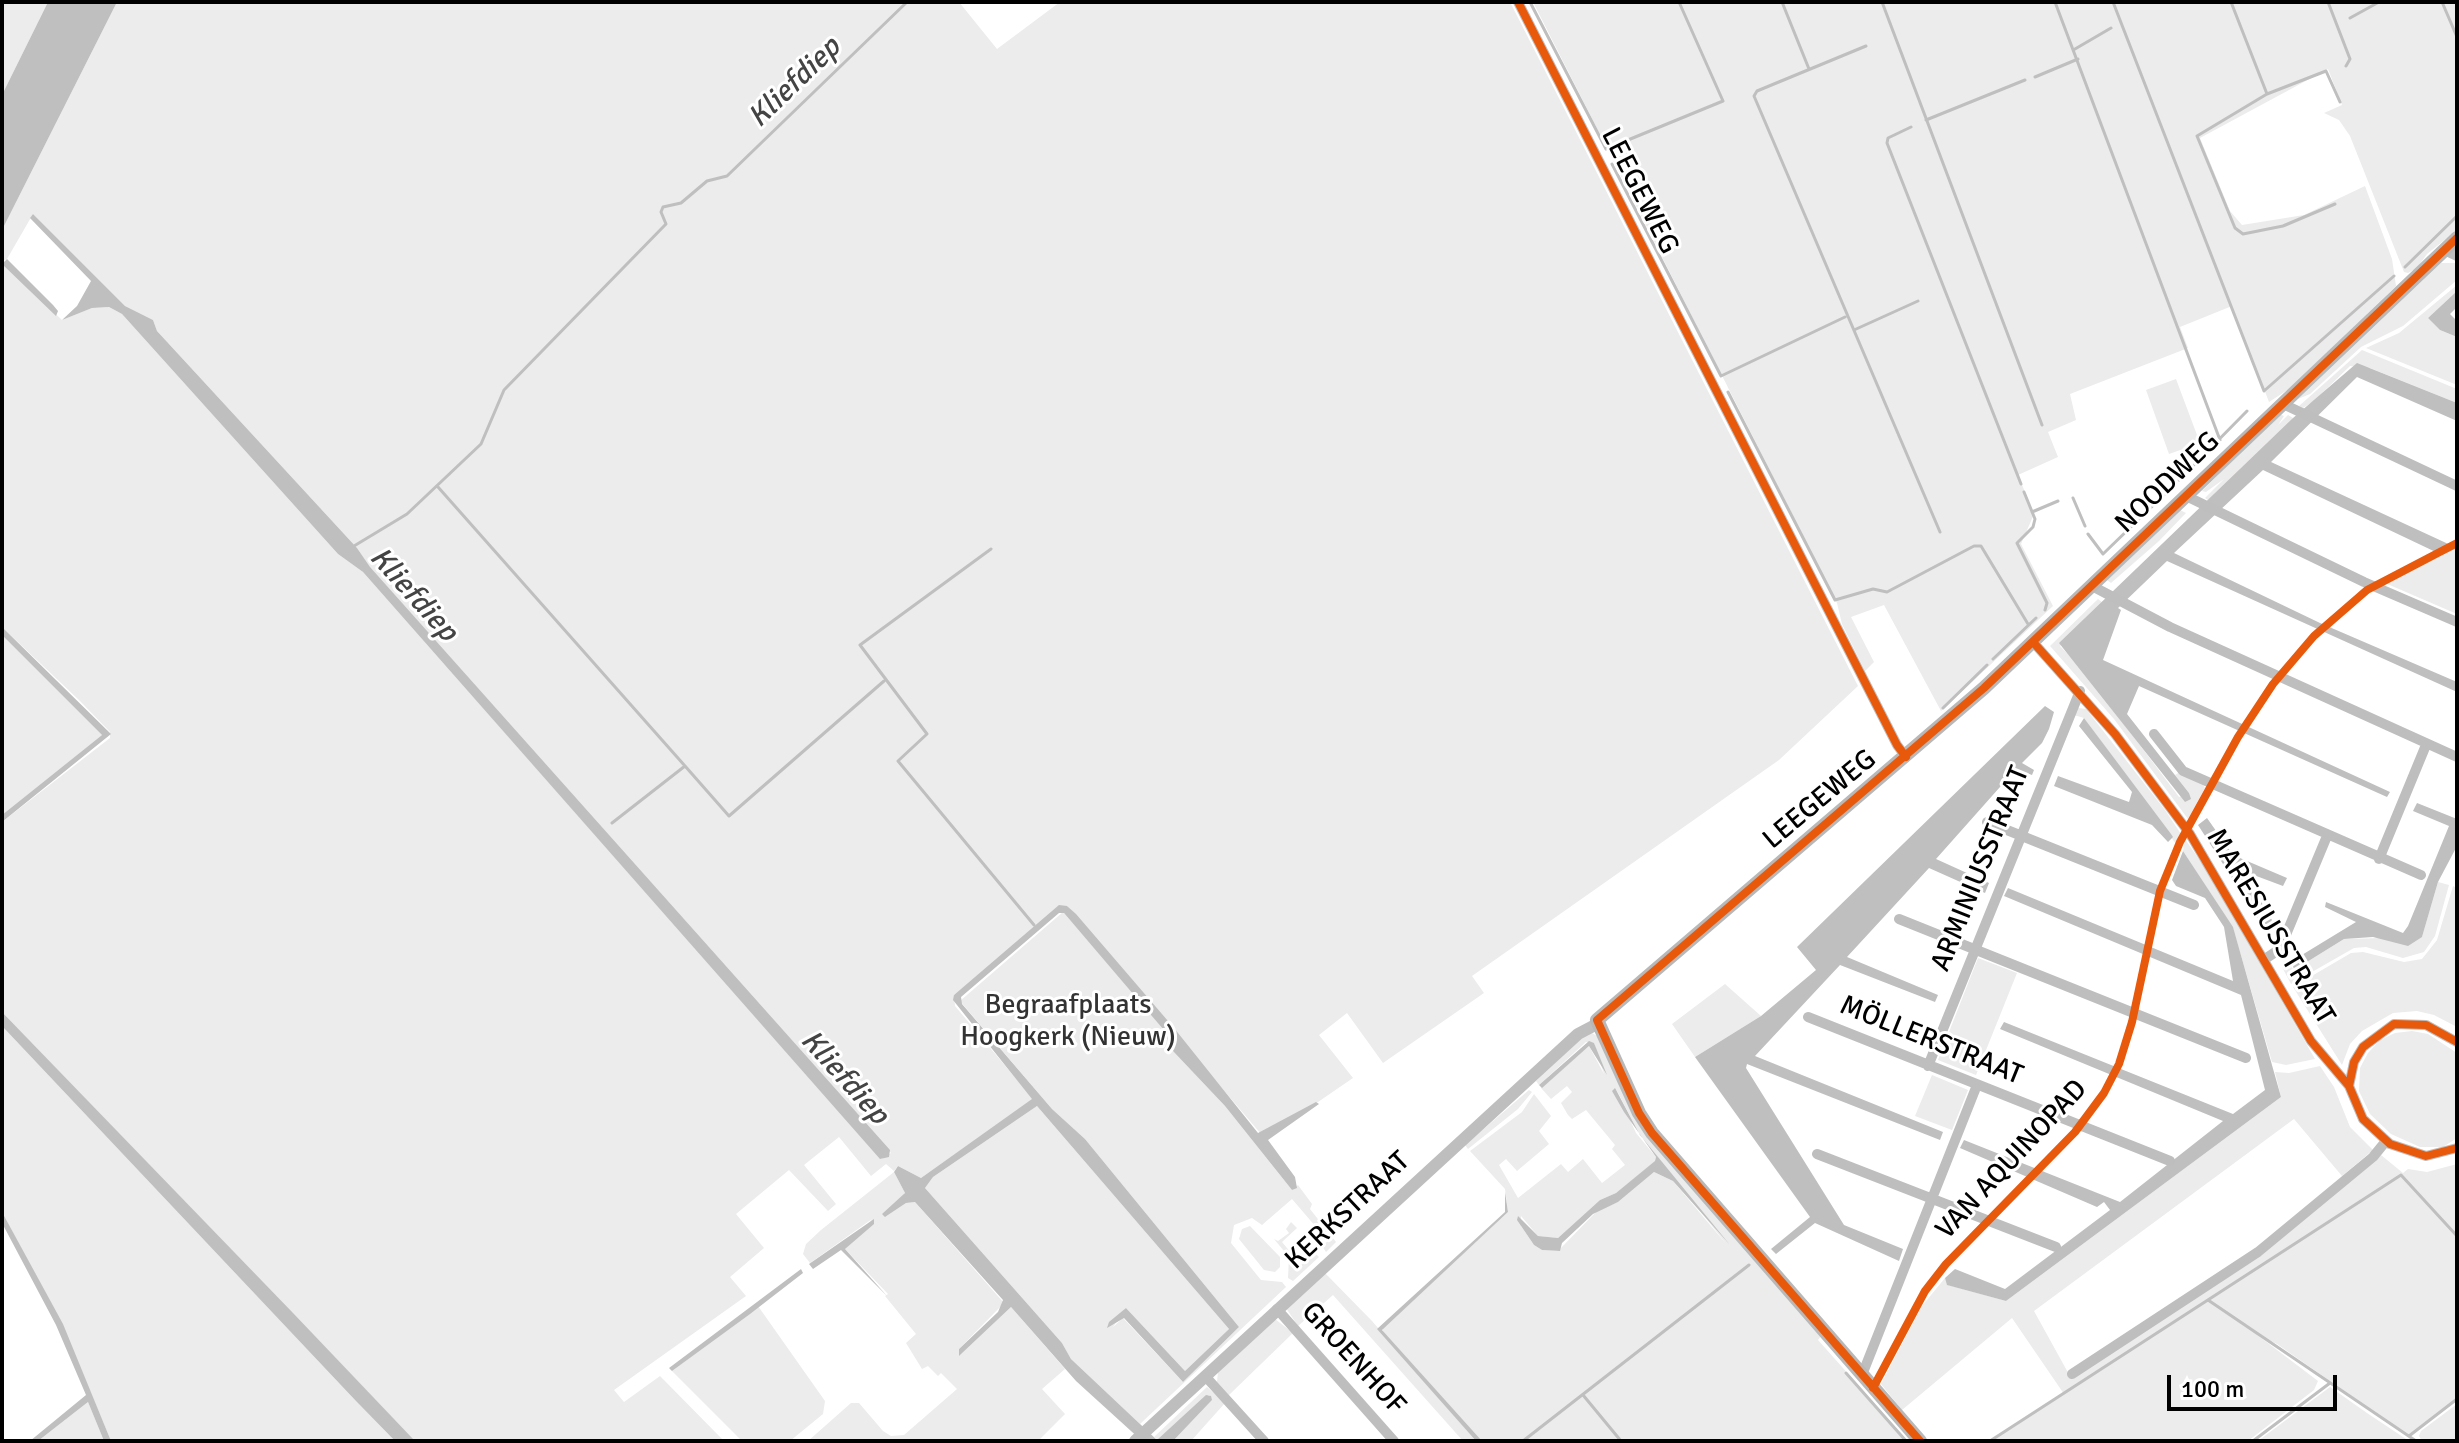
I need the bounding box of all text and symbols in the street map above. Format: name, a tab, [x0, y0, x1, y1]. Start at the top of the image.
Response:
water label: Kliefdiep	[741, 30, 849, 136]
street label: LEEGEWEG	[1593, 122, 1685, 260]
street label: NOODWEG	[2109, 425, 2227, 541]
water label: Kliefdiep	[361, 540, 465, 650]
street label: LEEGEWEG	[1757, 743, 1883, 857]
street label: ARMINIUSSTRAAT	[1925, 762, 2037, 976]
street label: MARESIUSSTRAAT	[2198, 823, 2342, 1031]
park label: Begraafplaats Hoogkerk (Nieuw)	[960, 989, 1176, 1055]
street label: MÖLLERSTRAAT	[1835, 989, 2027, 1093]
water label: Kliefdiep	[792, 1023, 896, 1133]
street label: VAN AQUINOPAD	[1930, 1073, 2094, 1247]
street label: KERKSTRAAT	[1279, 1145, 1417, 1277]
street label: GROENHOF	[1294, 1296, 1412, 1422]
scale bar	[2171, 1359, 2341, 1409]
text: 100 m	[2181, 1374, 2244, 1404]

